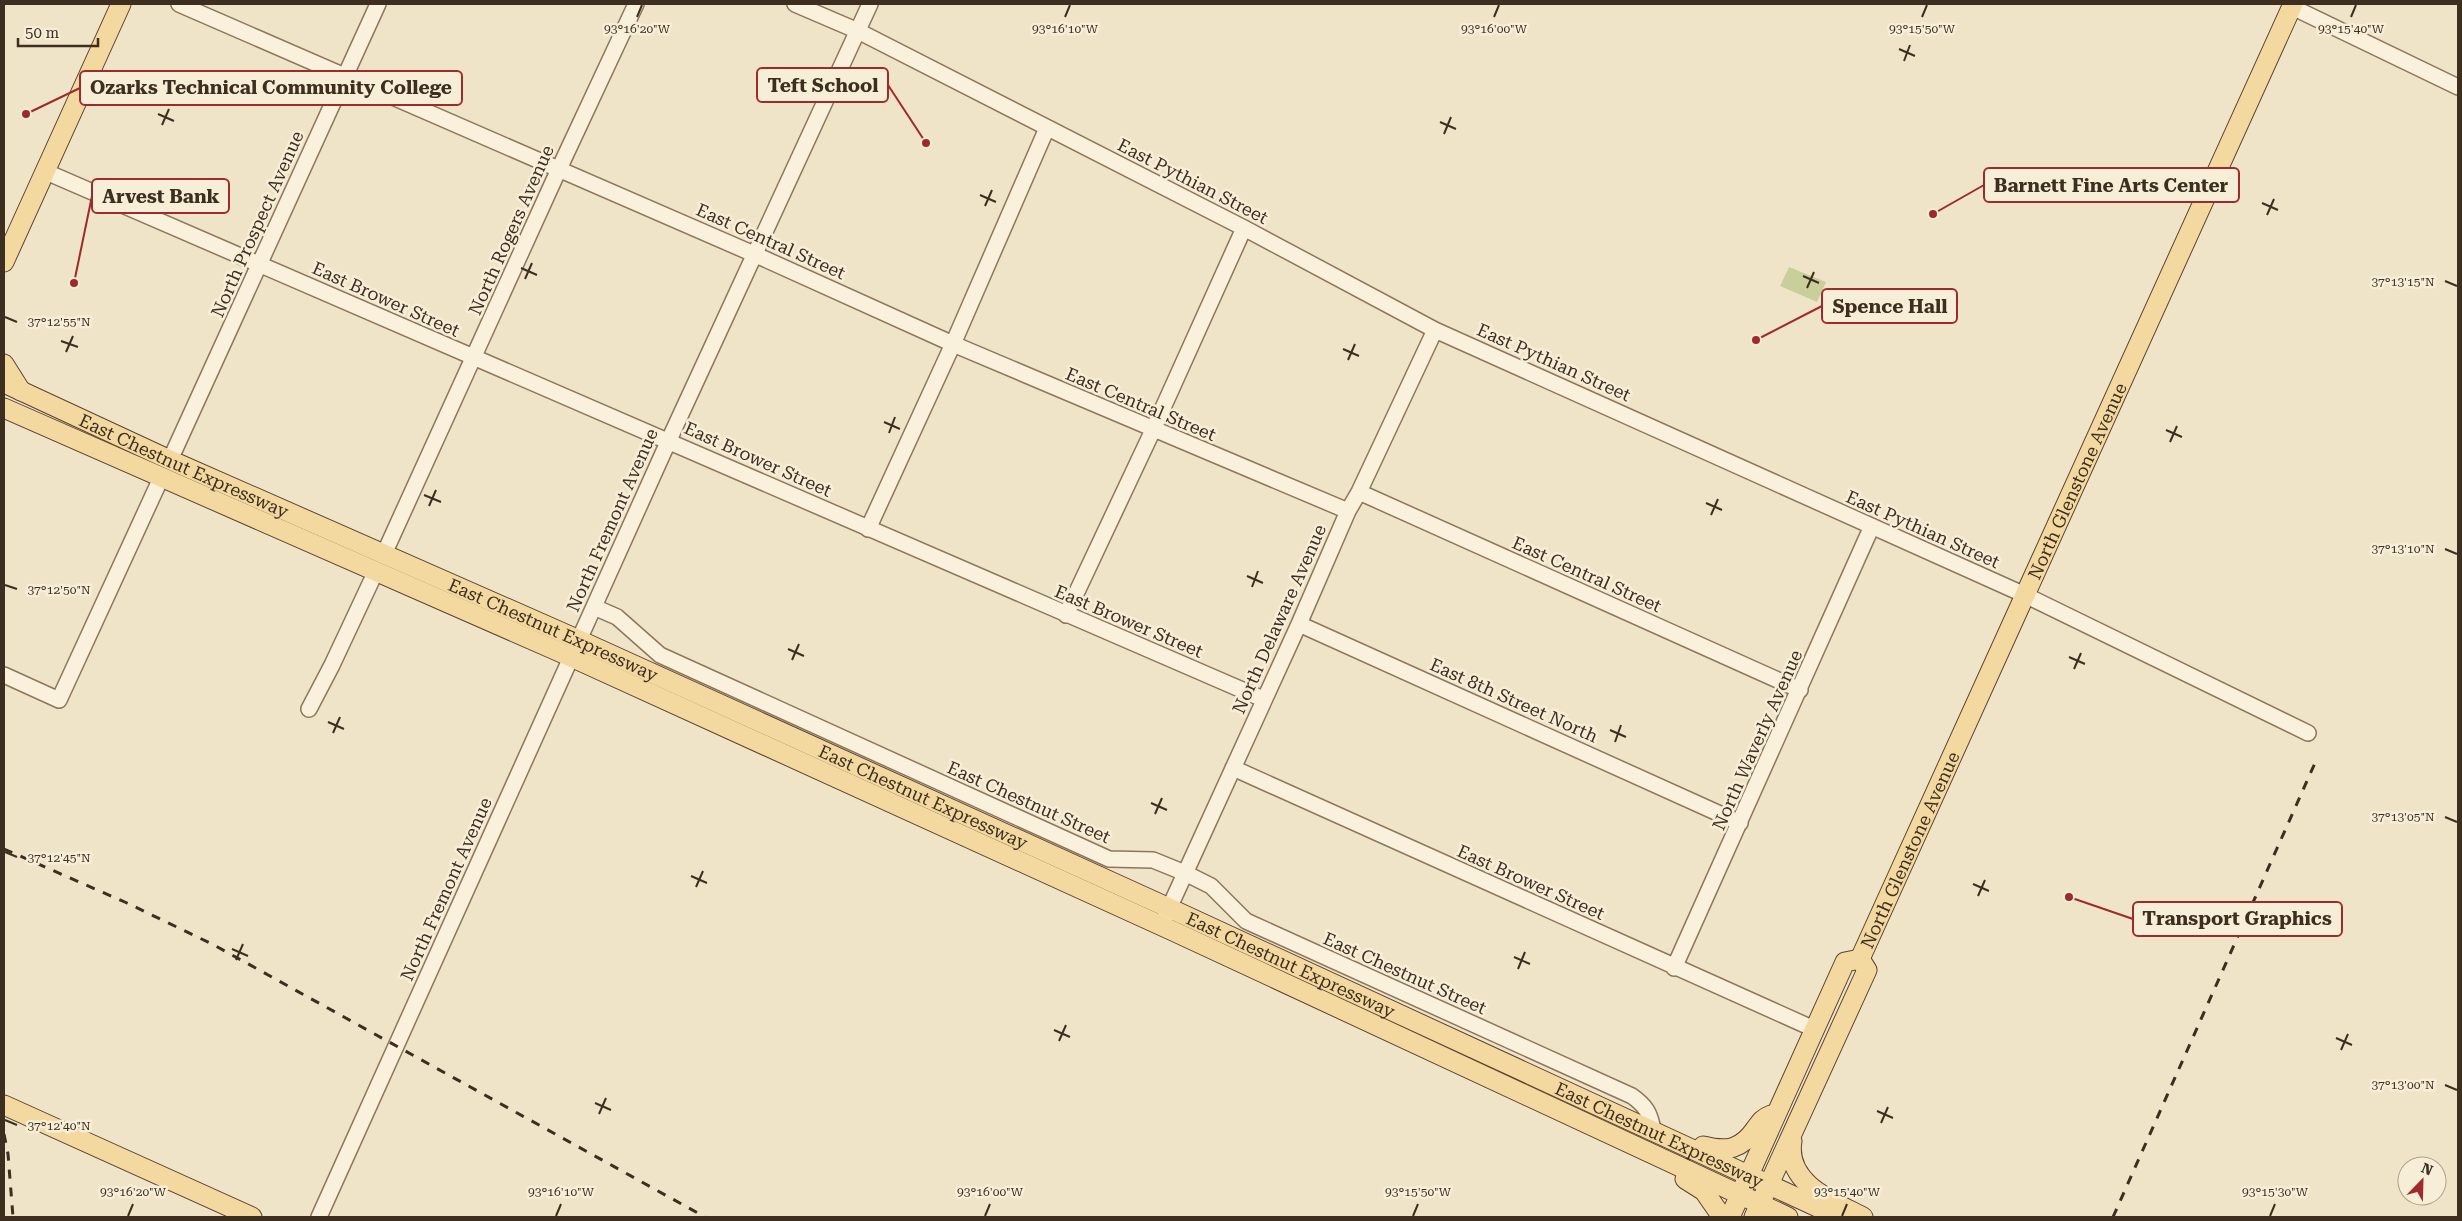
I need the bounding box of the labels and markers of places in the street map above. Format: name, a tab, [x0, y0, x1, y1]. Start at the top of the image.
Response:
callout: Teft School	[757, 68, 888, 102]
callout: Ozarks Technical Community College	[80, 71, 462, 105]
callout: Barnett Fine Arts Center	[1984, 168, 2239, 202]
callout: Arvest Bank	[92, 179, 229, 213]
callout: Spence Hall	[1822, 289, 1957, 323]
callout: Transport Graphics	[2133, 902, 2342, 936]

